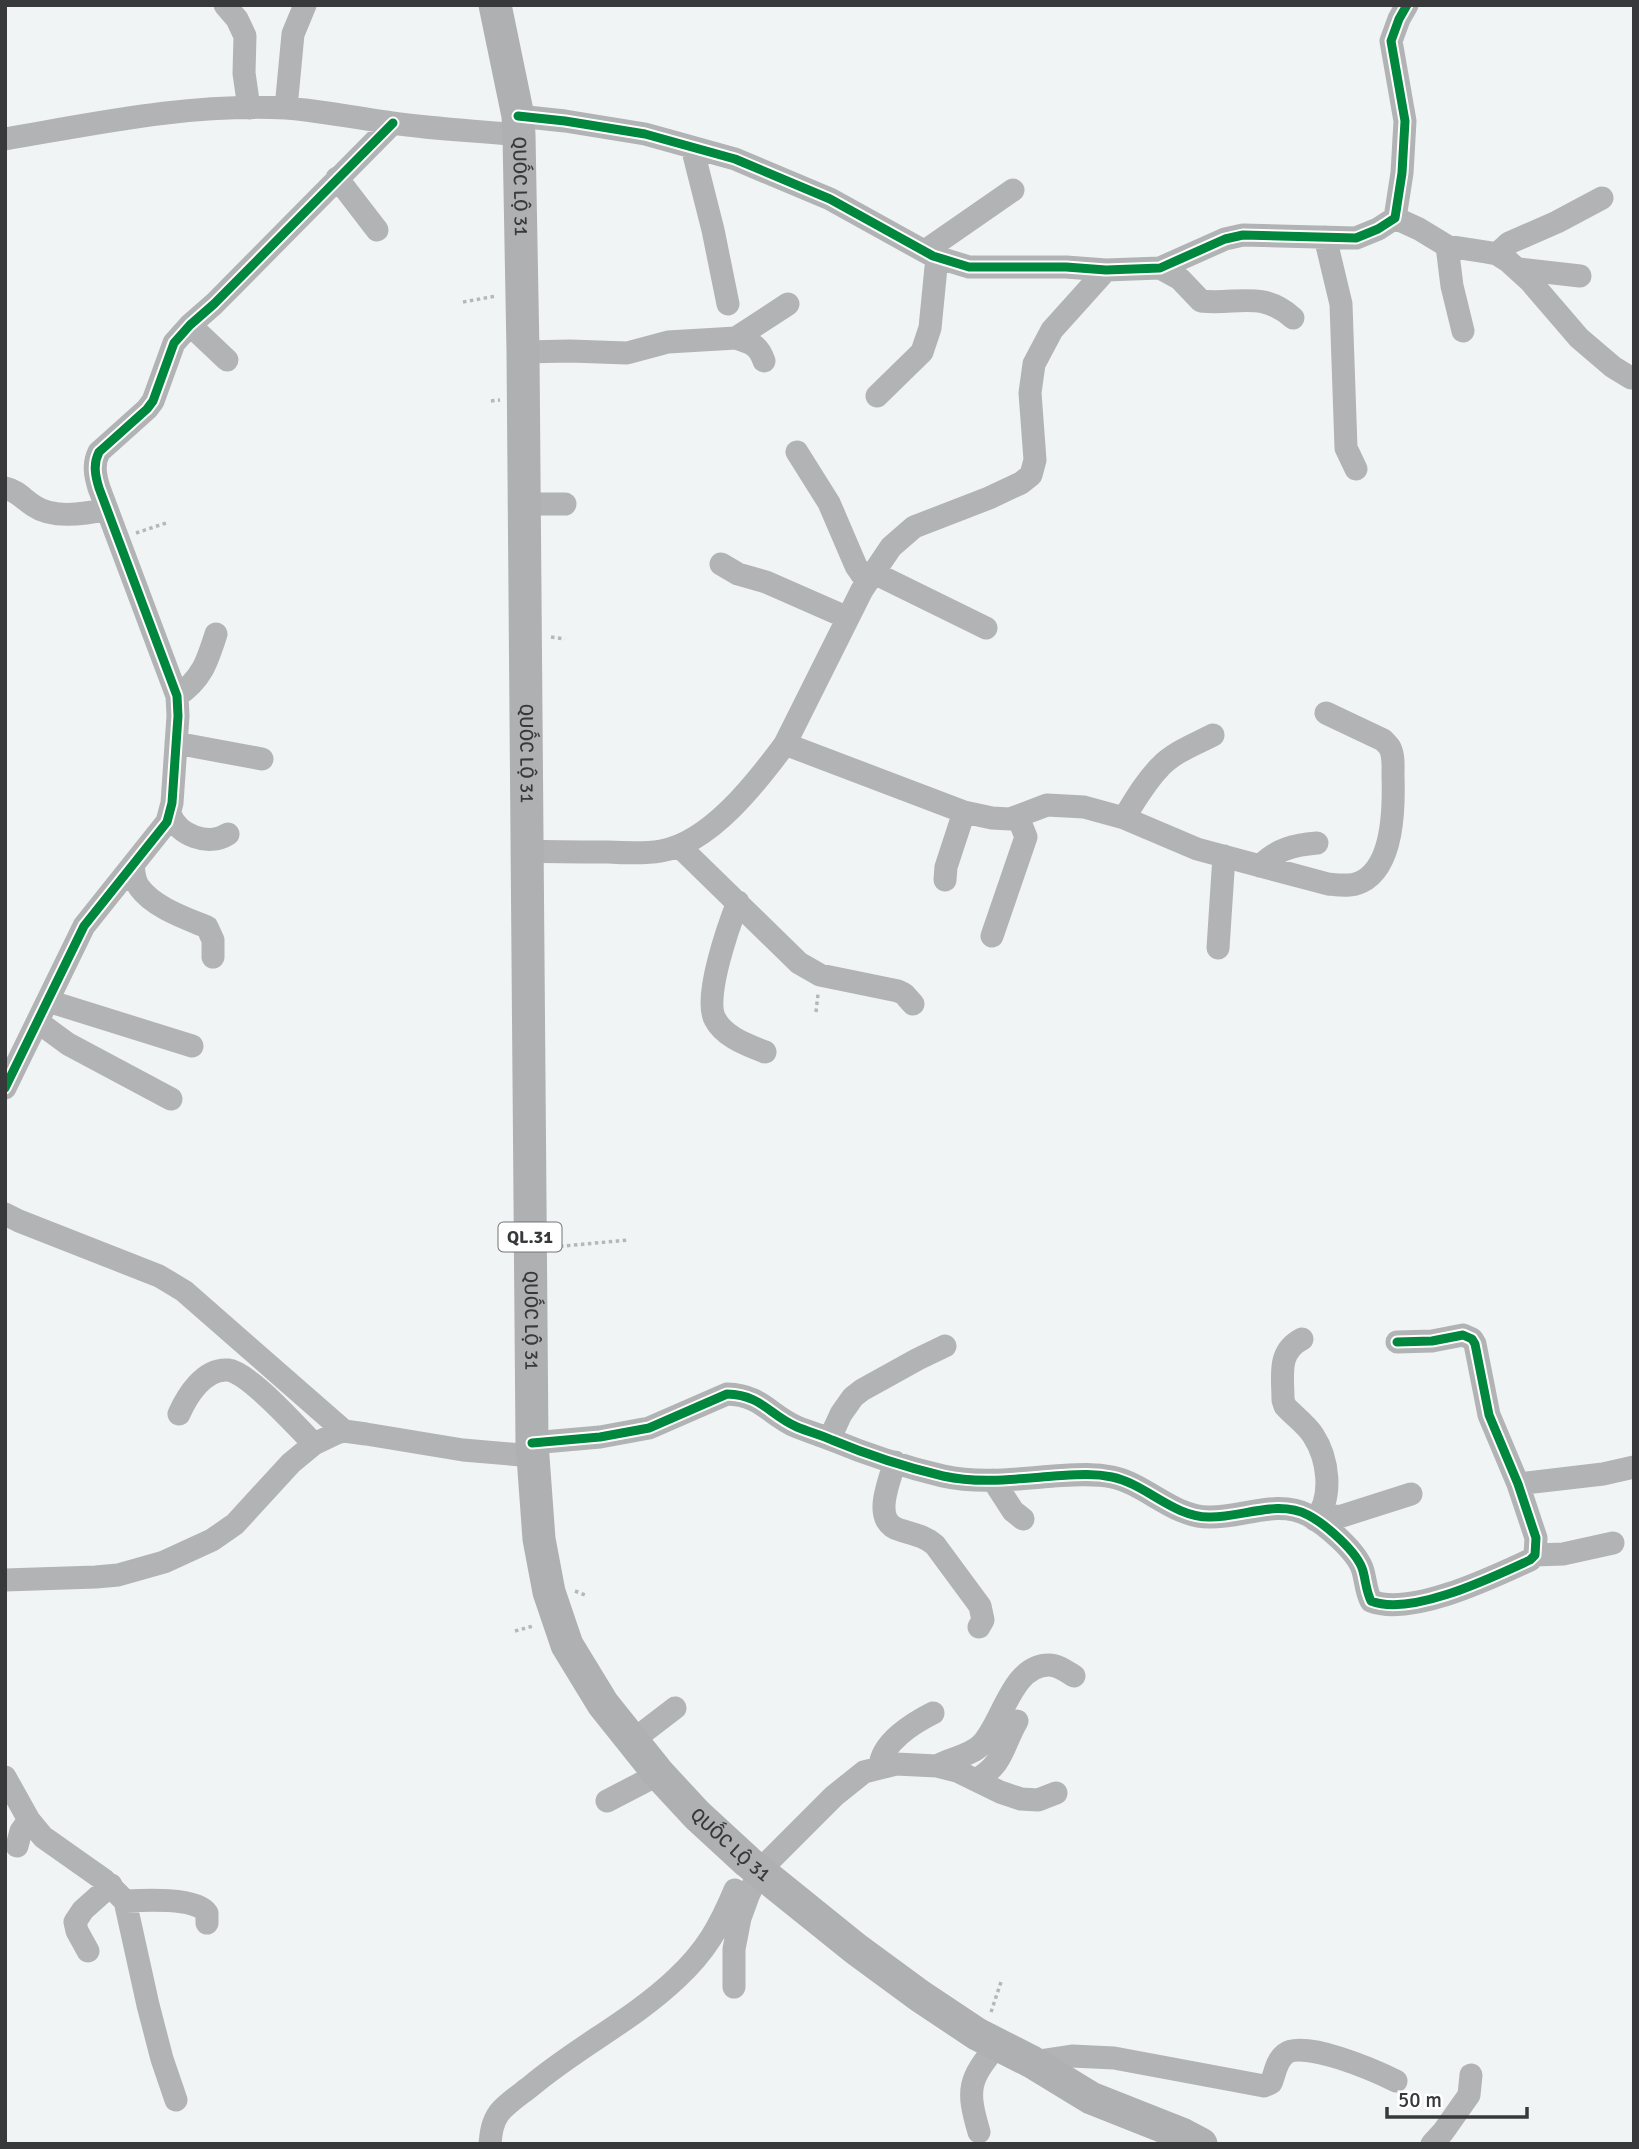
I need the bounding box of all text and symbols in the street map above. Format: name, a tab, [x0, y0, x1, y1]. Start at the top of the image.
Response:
street label: QUỐC LỘ 31	[507, 137, 535, 237]
street label: QUỐC LỘ 31	[514, 704, 541, 804]
road number: QL.31	[498, 1222, 562, 1252]
street label: QUỐC LỘ 31	[519, 1271, 546, 1371]
street label: QUỐC LỘ 31	[685, 1803, 775, 1887]
scale bar	[1387, 2076, 1527, 2120]
text: 50 m	[1398, 2087, 1442, 2113]

